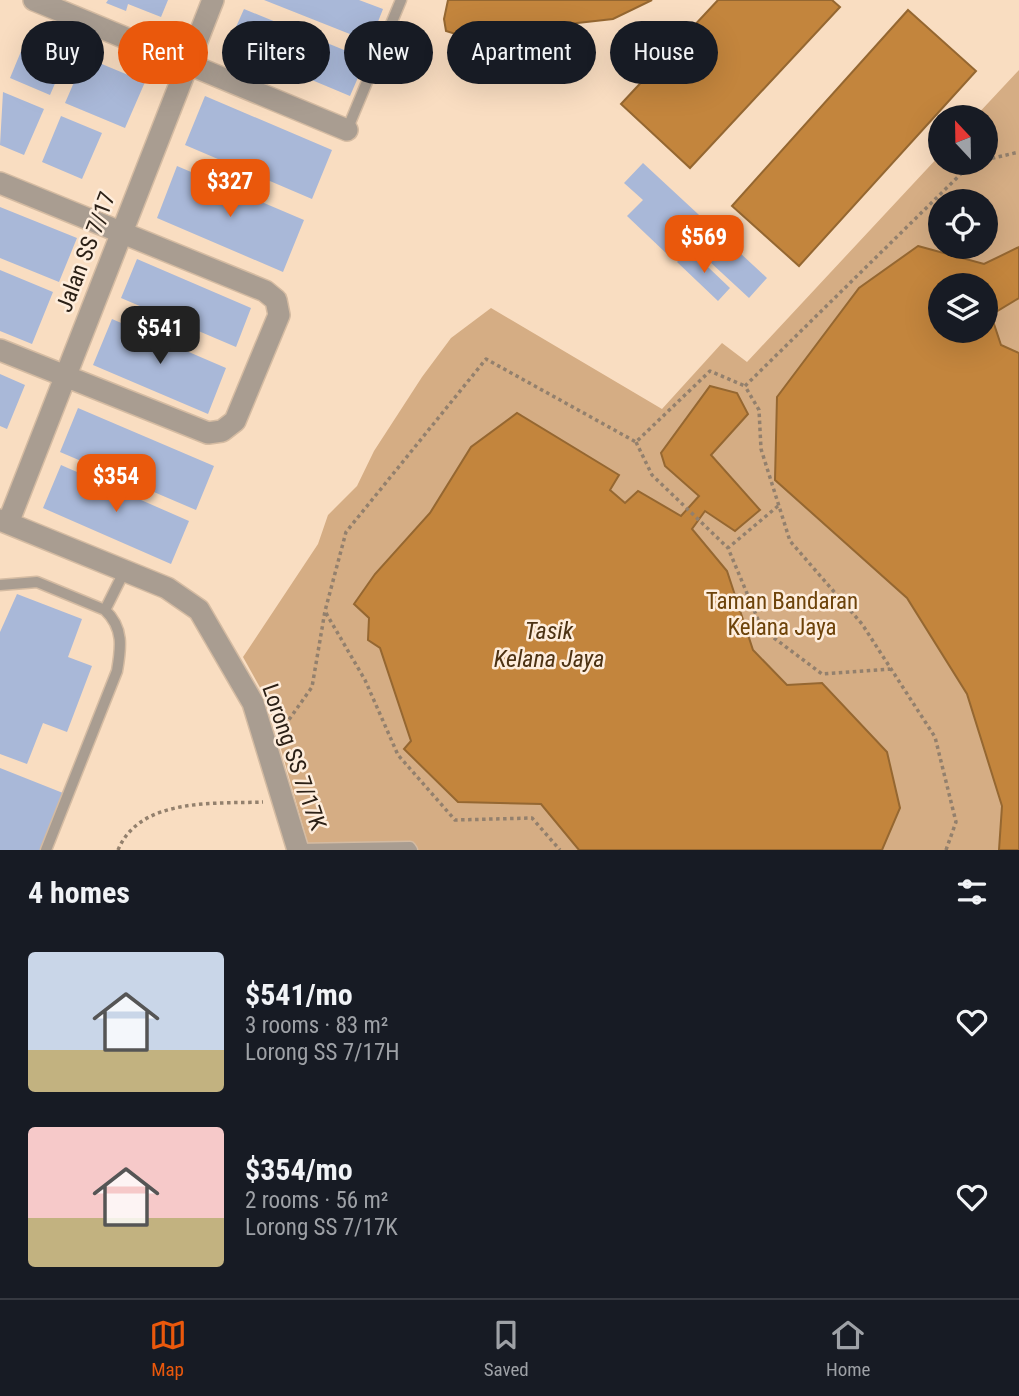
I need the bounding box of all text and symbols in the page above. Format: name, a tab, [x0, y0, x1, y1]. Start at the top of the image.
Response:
chip: Buy	[21, 21, 104, 84]
chip: Rent	[118, 21, 208, 84]
chip: Filters	[222, 21, 330, 84]
chip: New	[344, 21, 433, 84]
chip: Apartment	[447, 21, 596, 84]
chip: House	[610, 21, 718, 84]
north arrow	[928, 105, 998, 175]
map controls	[928, 105, 998, 343]
pin: $327	[189, 160, 271, 219]
text: $327	[207, 168, 253, 195]
street label: Jalan SS 7/17	[51, 188, 121, 316]
button: locate	[928, 189, 998, 259]
pin: $569	[663, 216, 745, 275]
text: $569	[681, 224, 727, 251]
button: layers	[928, 273, 998, 343]
pin: $541	[119, 306, 201, 366]
text: $541	[137, 315, 183, 342]
pin: $354	[75, 454, 157, 514]
text: $354	[93, 463, 139, 490]
park label: Taman Bandaran Kelana Jaya	[706, 588, 858, 641]
water label: Tasik Kelana Jaya	[494, 617, 604, 673]
street label: Lorong SS 7/17K	[256, 680, 332, 834]
icon: filters	[953, 873, 991, 911]
text: 4 homes	[28, 875, 130, 910]
text: $541/mo	[245, 977, 353, 1012]
icon: home	[84, 980, 168, 1064]
icon: heart	[953, 1003, 991, 1041]
text: 3 rooms · 83 m²	[245, 1012, 388, 1039]
text: Lorong SS 7/17H	[245, 1039, 400, 1066]
text: $354/mo	[245, 1152, 353, 1187]
icon: home	[84, 1155, 168, 1239]
icon: heart	[953, 1178, 991, 1216]
text: 2 rooms · 56 m²	[245, 1187, 388, 1214]
text: Lorong SS 7/17K	[245, 1214, 398, 1241]
tab: Map	[149, 1316, 187, 1381]
tab: Saved	[484, 1316, 529, 1381]
tab: Home	[826, 1316, 870, 1381]

